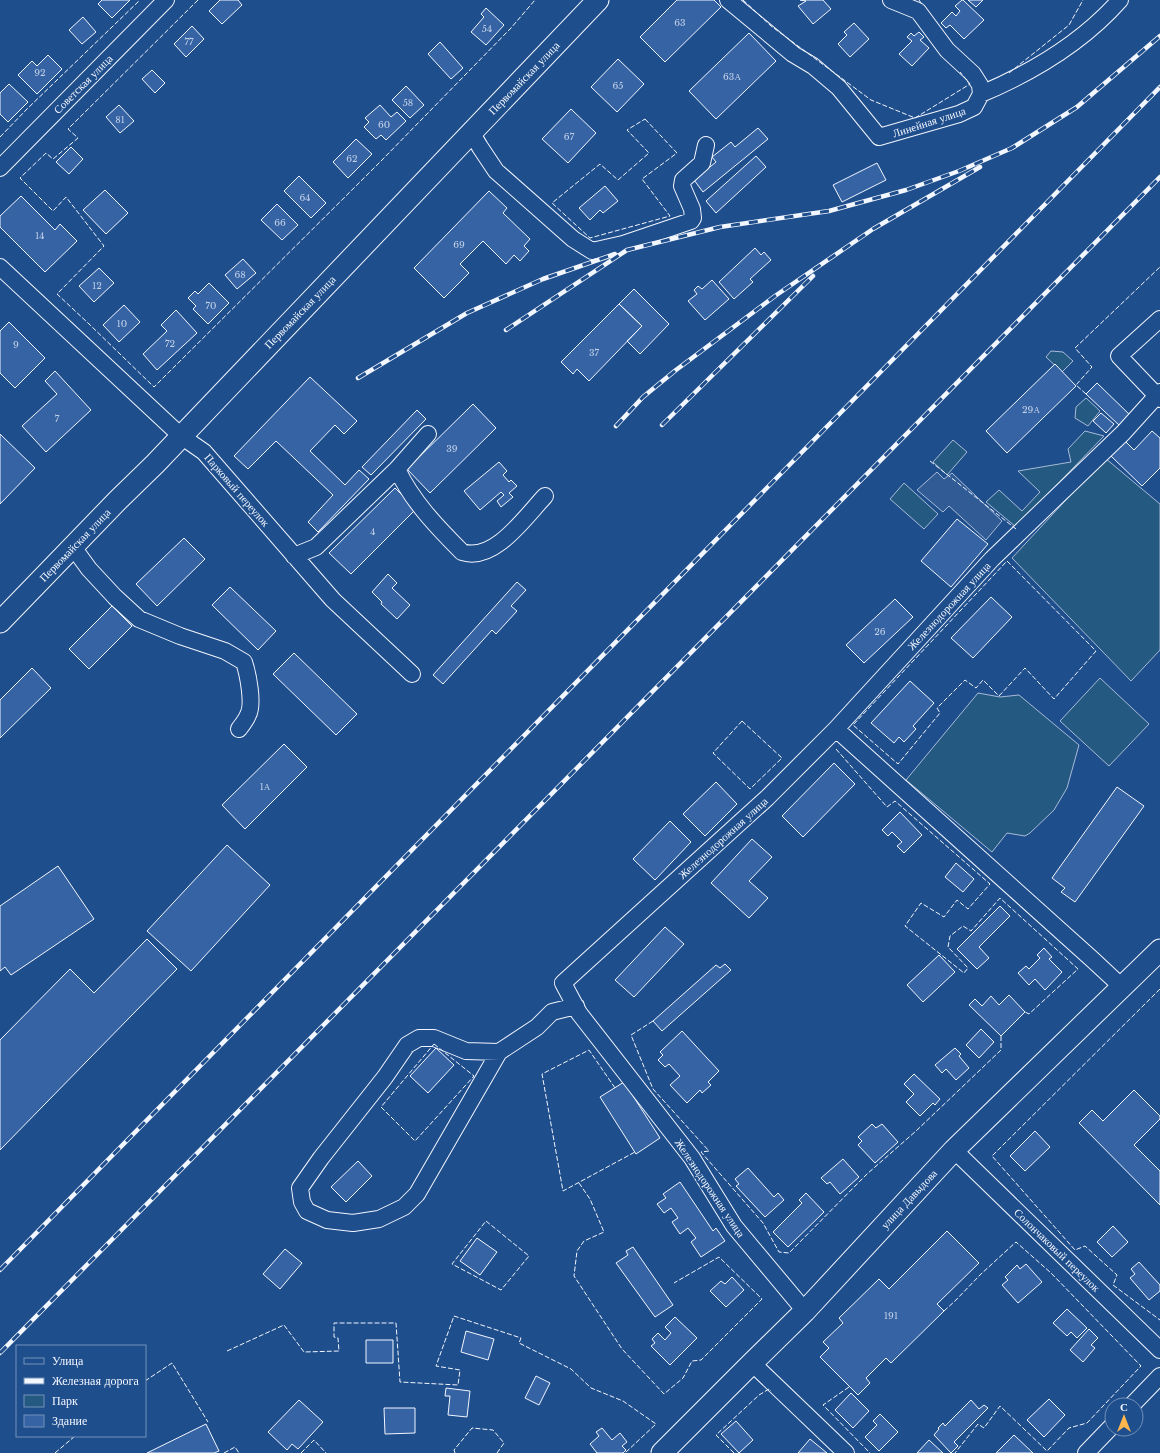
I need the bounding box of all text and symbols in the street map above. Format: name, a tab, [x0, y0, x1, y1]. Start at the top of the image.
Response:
house number: 63	[674, 17, 686, 28]
house number: 54	[482, 23, 492, 34]
house number: 77	[184, 36, 194, 47]
street label: Первомайская улица	[485, 38, 563, 118]
street label: Советская улица	[50, 51, 116, 117]
house number: 92	[34, 67, 46, 78]
house number: 63А	[723, 71, 741, 82]
house number: 65	[613, 80, 623, 91]
house number: 58	[403, 97, 413, 108]
street label: Линейная улица	[891, 104, 967, 140]
house number: 81	[115, 114, 125, 125]
house number: 60	[378, 119, 390, 130]
house number: 67	[564, 131, 575, 142]
house number: 62	[346, 153, 358, 164]
house number: 64	[299, 192, 311, 203]
house number: 66	[274, 217, 286, 228]
house number: 14	[35, 230, 45, 241]
house number: 69	[453, 239, 465, 250]
house number: 68	[234, 269, 246, 280]
street label: Первомайская улица	[261, 272, 339, 352]
house number: 12	[92, 280, 102, 291]
house number: 70	[206, 300, 216, 311]
house number: 10	[117, 318, 127, 329]
house number: 72	[165, 338, 175, 349]
house number: 9	[13, 339, 19, 350]
house number: 37	[589, 347, 600, 358]
house number: 29А	[1022, 404, 1040, 415]
house number: 7	[55, 413, 60, 424]
house number: 39	[446, 443, 458, 454]
street label: Парковый переулок	[201, 451, 273, 530]
street label: Первомайская улица	[36, 505, 114, 585]
house number: 4	[370, 526, 376, 537]
street label: Железнодорожная улица	[904, 559, 994, 653]
house number: 26	[874, 626, 886, 637]
house number: 1А	[260, 781, 271, 792]
street label: Железнодорожная улица	[675, 794, 771, 882]
street label: Железнодорожная улица	[672, 1136, 748, 1240]
street label: улица Давыдова	[878, 1166, 940, 1232]
street label: Солончаковый переулок	[1011, 1205, 1103, 1295]
house number: 191	[884, 1310, 898, 1321]
legend	[16, 1345, 146, 1437]
text: Улица	[52, 1353, 84, 1368]
text: Железная дорога	[52, 1373, 139, 1388]
text: Парк	[52, 1393, 78, 1408]
north arrow	[1104, 1397, 1144, 1437]
text: С	[1120, 1400, 1128, 1414]
text: Здание	[52, 1413, 87, 1428]

